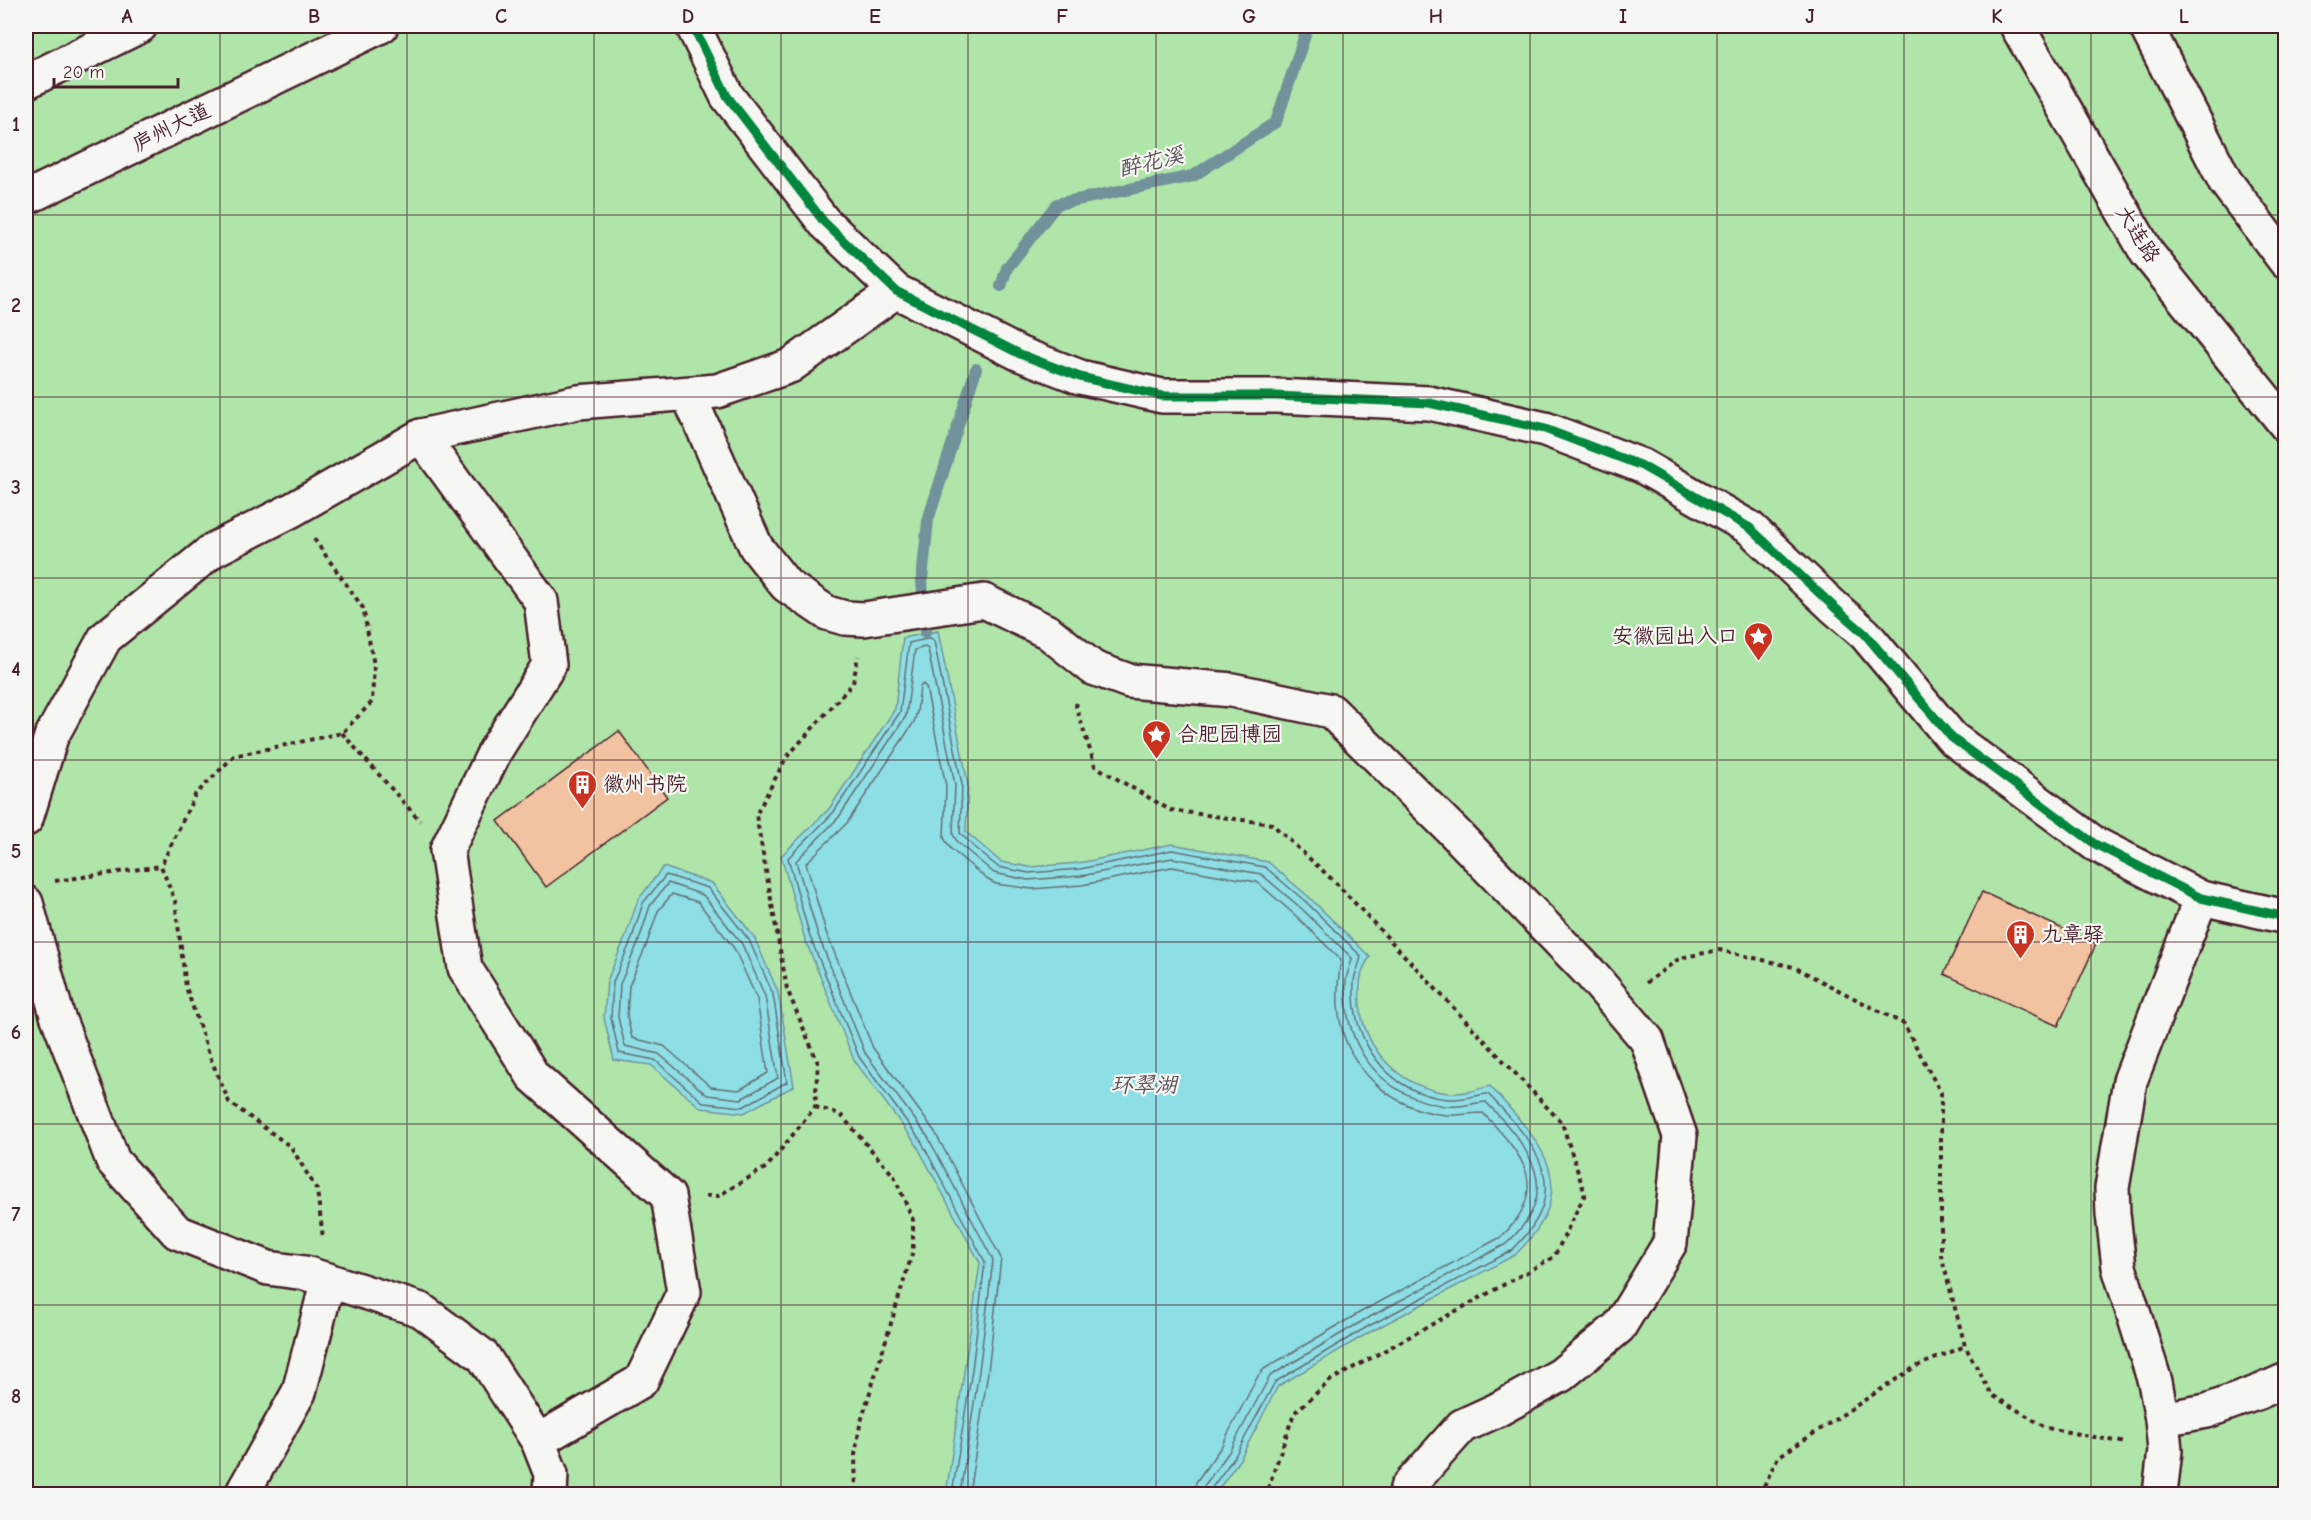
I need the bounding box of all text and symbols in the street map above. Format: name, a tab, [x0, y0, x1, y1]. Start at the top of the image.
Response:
text: A	[121, 5, 133, 28]
text: B	[308, 5, 320, 28]
text: C	[495, 5, 507, 28]
text: D	[682, 5, 694, 28]
text: E	[869, 5, 881, 28]
text: F	[1056, 5, 1068, 28]
text: G	[1242, 5, 1256, 28]
text: H	[1429, 5, 1443, 28]
text: I	[1619, 5, 1627, 28]
text: J	[1805, 5, 1815, 28]
text: K	[1991, 5, 2003, 28]
text: L	[2179, 5, 2189, 28]
scale bar	[54, 51, 178, 89]
text: 20 m	[63, 62, 104, 83]
street label: 庐州大道	[128, 98, 214, 156]
text: 1	[12, 113, 20, 136]
water label: 醉花溪	[1116, 142, 1187, 182]
street label: 大连路	[2111, 201, 2165, 267]
text: 2	[11, 294, 21, 317]
text: 3	[11, 476, 21, 499]
place icon: 安徽园出入口	[1743, 620, 1775, 662]
place label: 安徽园出入口	[1612, 624, 1738, 648]
text: 4	[11, 658, 21, 681]
place icon: 合肥园博园	[1140, 718, 1172, 760]
place label: 合肥园博园	[1177, 722, 1282, 746]
building icon: 徽州书院	[566, 768, 598, 810]
place label: 徽州书院	[603, 772, 687, 796]
text: 5	[11, 840, 21, 863]
building icon: 九章驿	[2004, 918, 2036, 960]
place label: 九章驿	[2041, 922, 2104, 946]
text: 6	[11, 1021, 21, 1044]
water label: 环翠湖	[1111, 1072, 1179, 1098]
text: 7	[12, 1203, 21, 1226]
text: 8	[11, 1385, 21, 1408]

